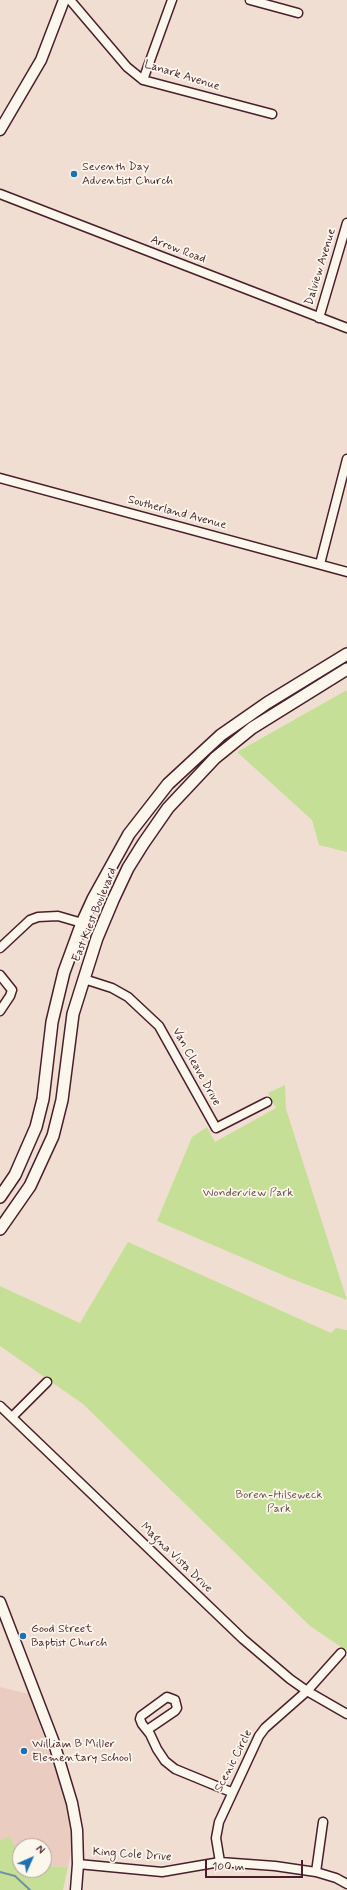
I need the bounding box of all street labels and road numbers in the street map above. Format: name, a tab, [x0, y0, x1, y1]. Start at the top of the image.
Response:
street label: Lanark Avenue	[142, 58, 222, 94]
street label: Dalview Avenue	[302, 227, 340, 307]
street label: Arrow Road	[148, 233, 208, 267]
street label: Southerland Avenue	[126, 493, 228, 533]
street label: East Kiest Boulevard	[70, 866, 120, 964]
street label: Van Cleave Drive	[169, 1026, 223, 1108]
street label: Magna Vista Drive	[137, 1520, 215, 1596]
street label: Scenic Circle	[212, 1727, 256, 1795]
street label: King Cole Drive	[92, 1845, 172, 1865]

